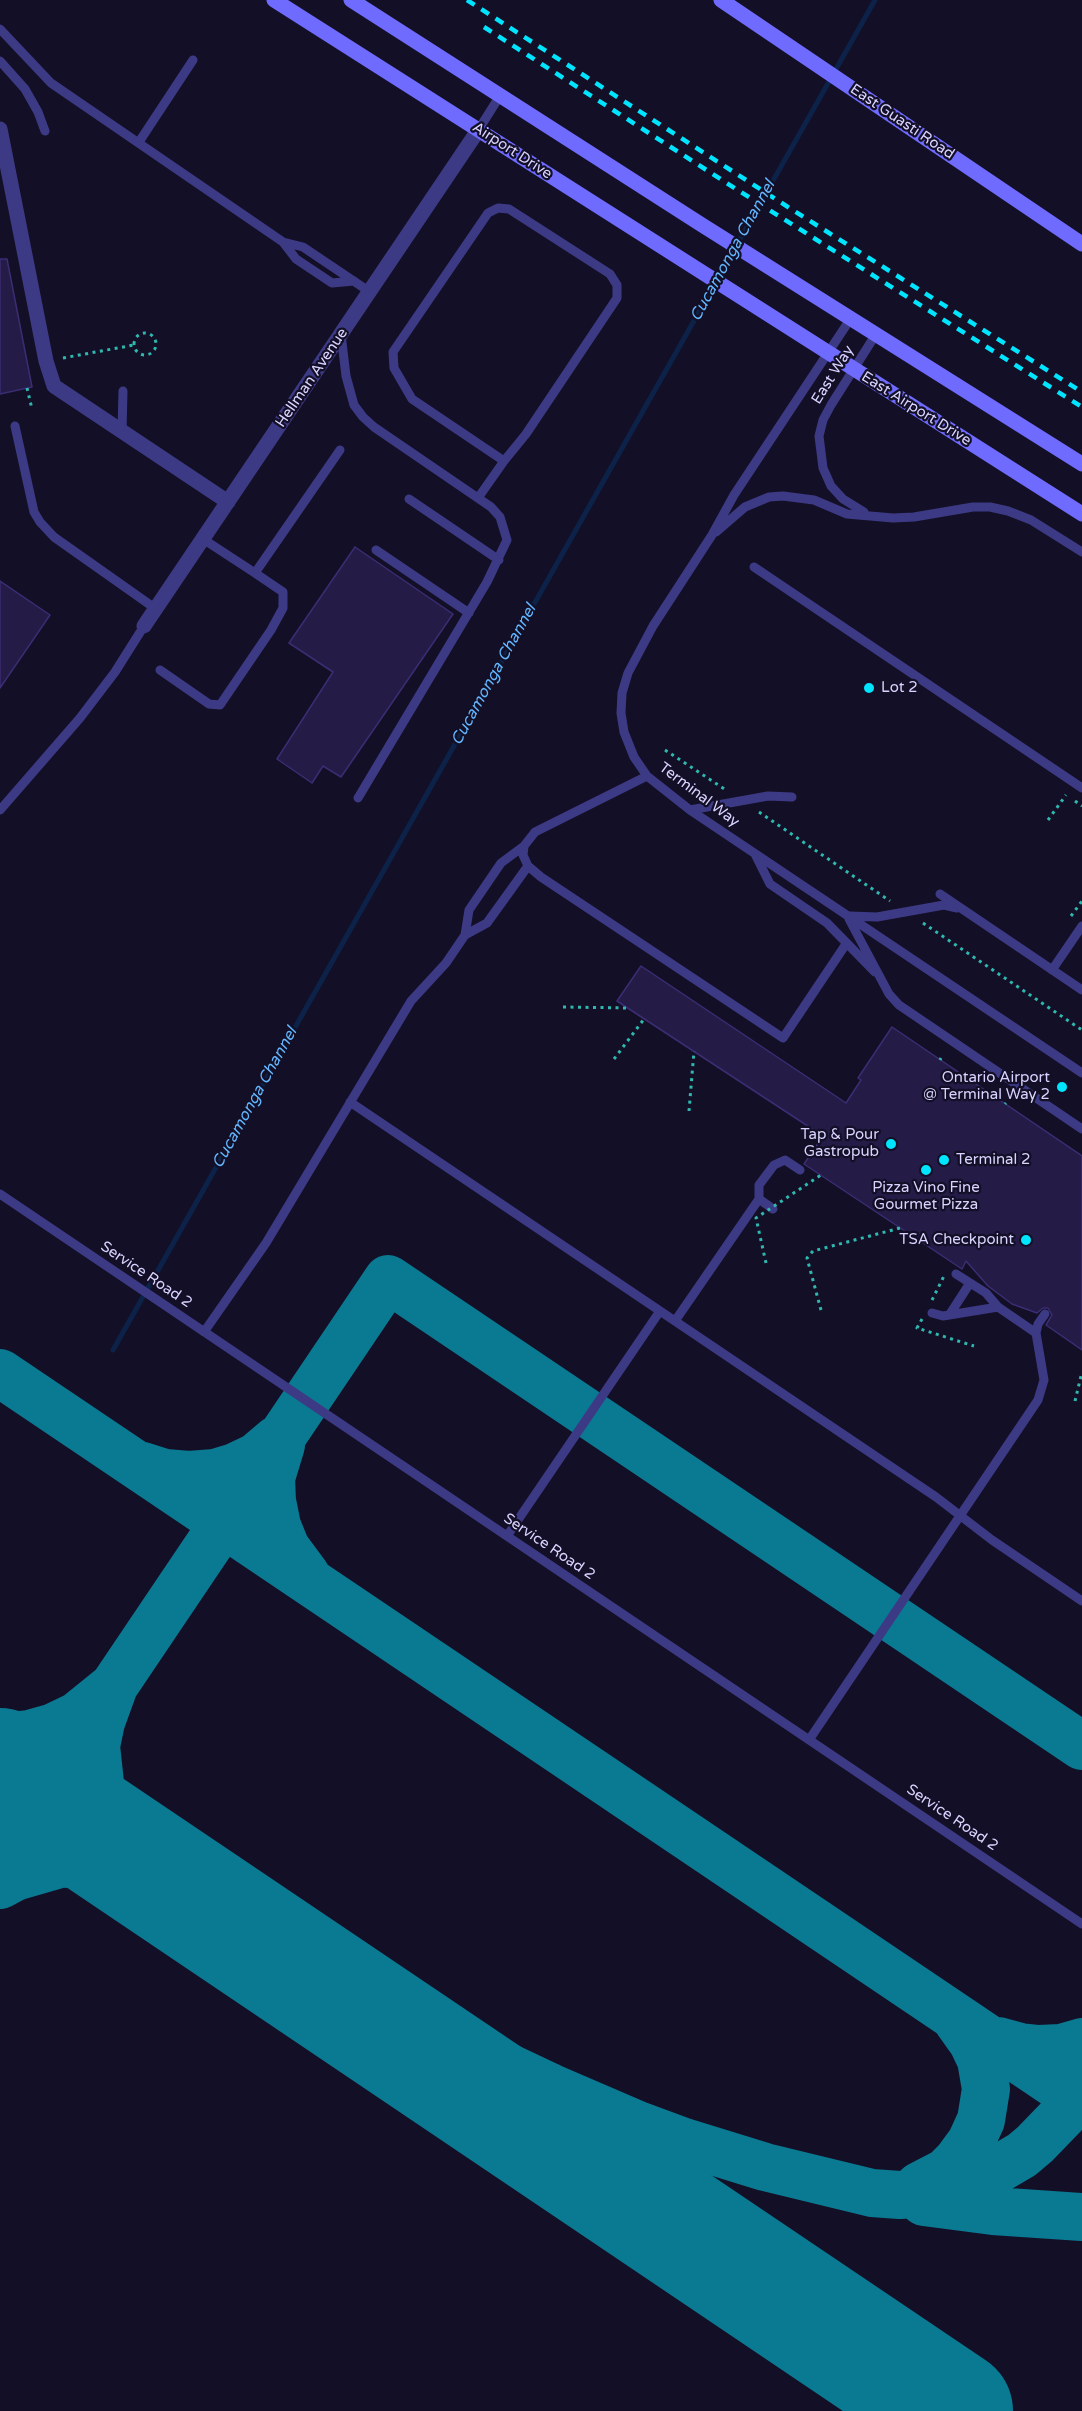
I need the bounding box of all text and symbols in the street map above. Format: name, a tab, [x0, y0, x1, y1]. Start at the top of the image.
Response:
street label: East Guasti Road	[846, 80, 958, 164]
street label: Airport Drive	[469, 119, 555, 183]
water label: Cucamonga Channel	[686, 177, 780, 325]
street label: Hellman Avenue	[272, 325, 352, 431]
street label: East Way	[808, 342, 858, 408]
street label: East Airport Drive	[858, 368, 974, 450]
water label: Cucamonga Channel	[447, 601, 541, 749]
place label: Lot 2	[881, 679, 918, 697]
marker: Lot 2	[862, 681, 876, 695]
street label: Terminal Way	[655, 759, 743, 831]
water label: Cucamonga Channel	[208, 1024, 302, 1172]
place label: Ontario Airport @ Terminal Way 2	[923, 1069, 1050, 1104]
marker: Ontario Airport @ Terminal Way 2	[1055, 1080, 1069, 1094]
place label: Tap & Pour Gastropub	[801, 1126, 879, 1161]
marker: Tap & Pour Gastropub	[884, 1137, 898, 1151]
place label: Terminal 2	[956, 1151, 1031, 1169]
marker: Terminal 2	[937, 1153, 951, 1167]
marker: Pizza Vino Fine Gourmet Pizza	[919, 1163, 933, 1177]
place label: Pizza Vino Fine Gourmet Pizza	[872, 1179, 980, 1214]
place label: TSA Checkpoint	[899, 1231, 1014, 1249]
marker: TSA Checkpoint	[1019, 1233, 1033, 1247]
street label: Service Road 2	[97, 1238, 195, 1312]
street label: Service Road 2	[500, 1510, 598, 1584]
street label: Service Road 2	[903, 1781, 1001, 1855]

